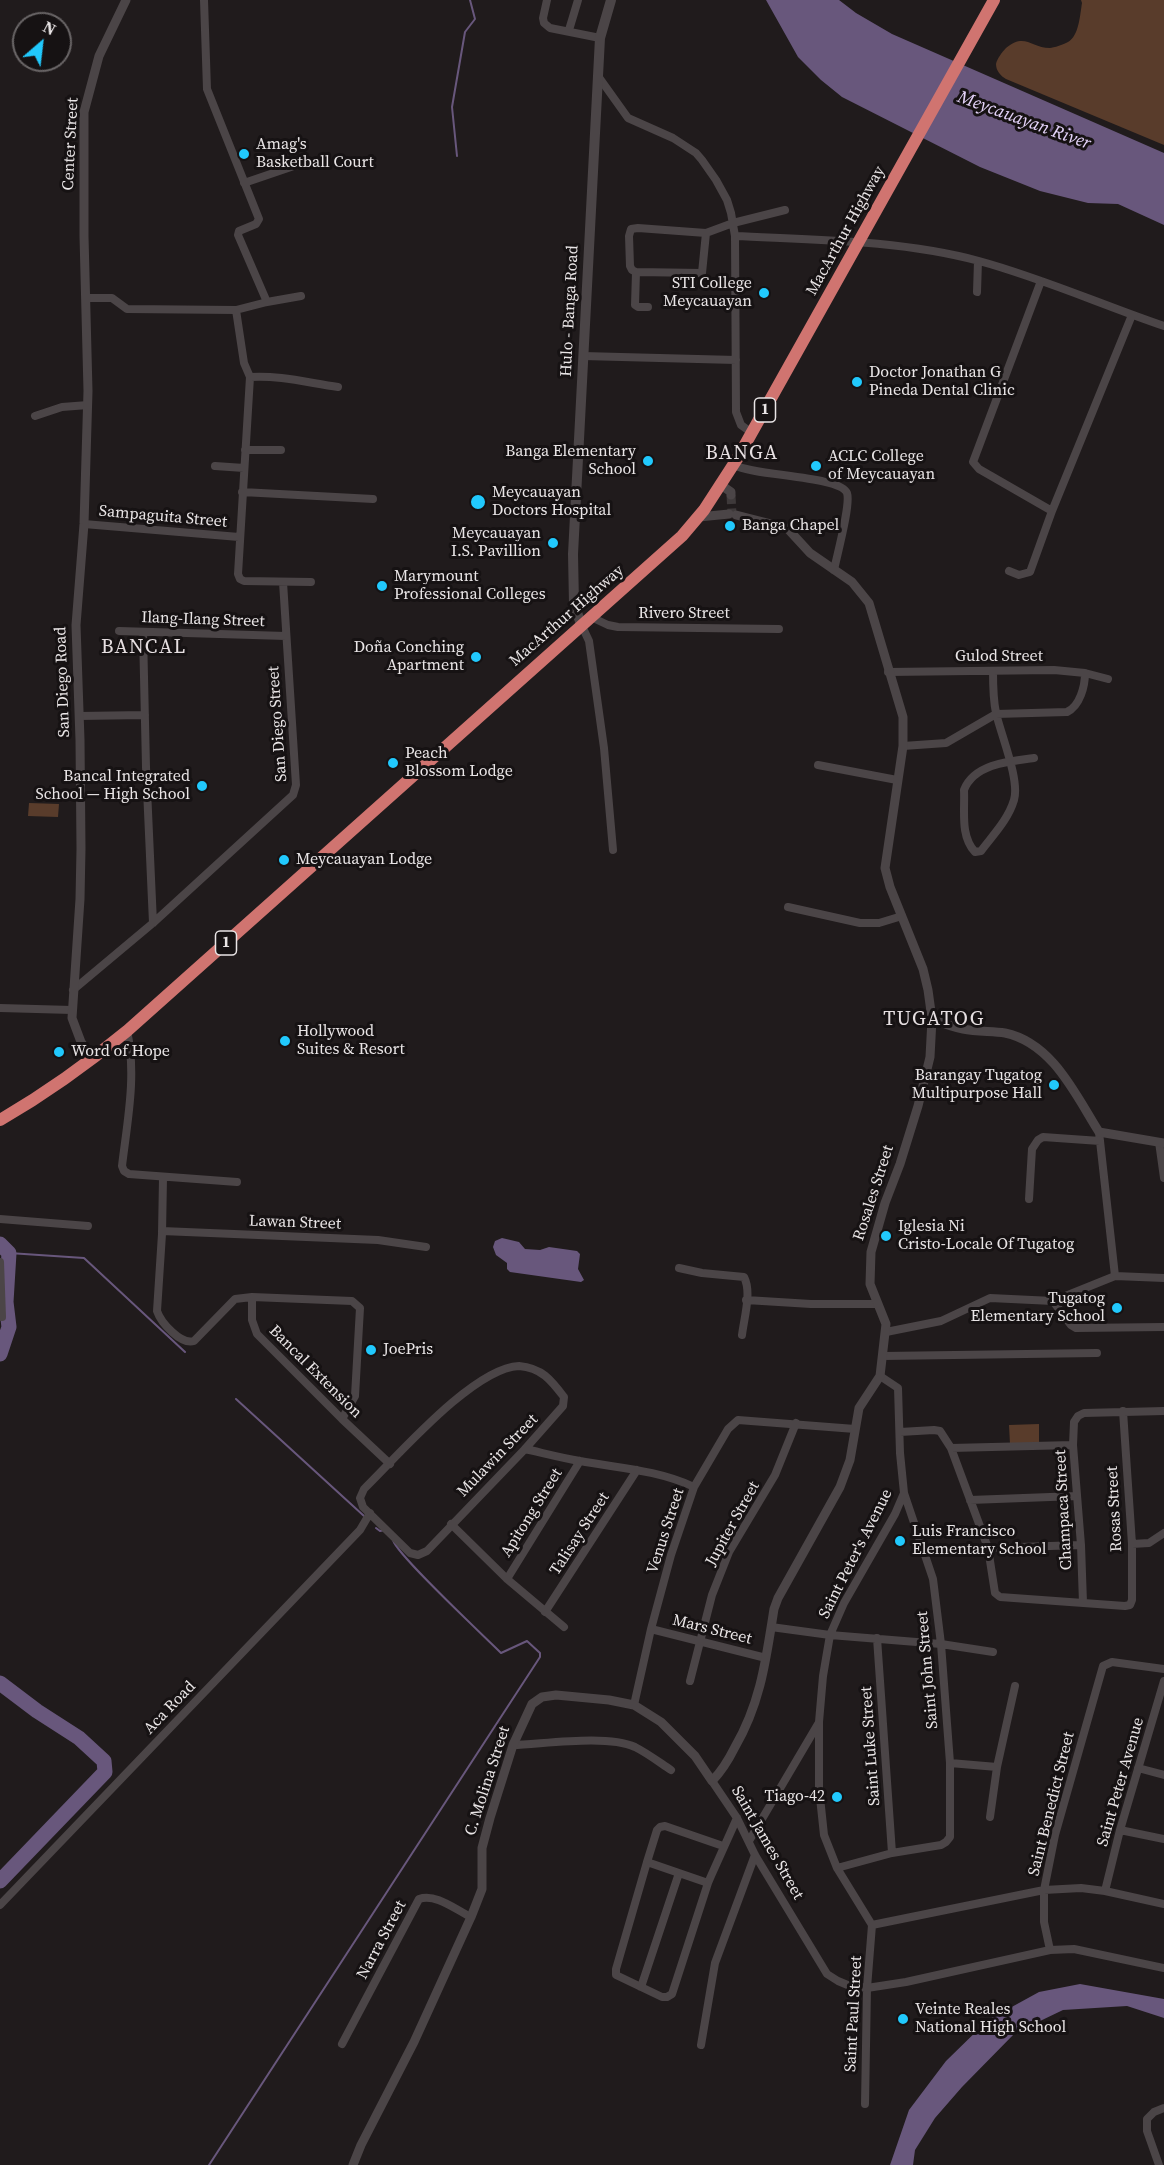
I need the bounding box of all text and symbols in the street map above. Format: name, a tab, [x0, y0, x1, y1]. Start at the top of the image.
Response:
north arrow	[12, 12, 72, 72]
text: N	[39, 15, 60, 40]
water label: Meycauayan River	[954, 87, 1094, 155]
street label: Center Street	[59, 97, 83, 191]
place label: Amag's Basketball Court	[256, 135, 374, 173]
marker: Amag's Basketball Court	[237, 147, 251, 161]
street label: MacArthur Highway	[802, 163, 890, 299]
street label: Hulo - Banga Road	[557, 245, 583, 377]
place label: STI College Meycauayan	[663, 274, 752, 312]
marker: STI College Meycauayan	[757, 286, 771, 300]
place label: Doctor Jonathan G Pineda Dental Clinic	[869, 363, 1015, 401]
marker: Doctor Jonathan G Pineda Dental Clinic	[850, 375, 864, 389]
road number: 1	[754, 398, 776, 422]
place label: Banga Elementary School	[505, 442, 636, 480]
district label: BANGA	[705, 442, 779, 466]
place label: ACLC College of Meycauayan	[828, 447, 935, 485]
marker: Banga Elementary School	[641, 454, 655, 468]
marker: ACLC College of Meycauayan	[809, 459, 823, 473]
place label: Meycauayan Doctors Hospital	[492, 483, 611, 521]
marker: Meycauayan Doctors Hospital	[469, 493, 487, 511]
street label: Sampaguita Street	[98, 502, 228, 532]
place label: Banga Chapel	[742, 516, 839, 536]
marker: Banga Chapel	[723, 519, 737, 533]
place label: Meycauayan I.S. Pavillion	[451, 524, 541, 562]
marker: Meycauayan I.S. Pavillion	[546, 536, 560, 550]
street label: MacArthur Highway	[506, 561, 628, 671]
place label: Marymount Professional Colleges	[394, 567, 546, 605]
marker: Marymount Professional Colleges	[375, 579, 389, 593]
street label: Rivero Street	[638, 604, 730, 624]
street label: Ilang-Ilang Street	[141, 608, 265, 632]
street label: San Diego Road	[51, 626, 75, 738]
district label: BANCAL	[101, 636, 187, 660]
place label: Doña Conching Apartment	[354, 638, 464, 676]
street label: Gulod Street	[955, 647, 1043, 667]
marker: Doña Conching Apartment	[469, 650, 483, 664]
street label: San Diego Street	[264, 665, 292, 783]
place label: Peach Blossom Lodge	[405, 744, 513, 782]
marker: Peach Blossom Lodge	[386, 756, 400, 770]
place label: Bancal Integrated School — High School	[35, 767, 190, 805]
marker: Bancal Integrated School — High School	[195, 779, 209, 793]
place label: Meycauayan Lodge	[296, 850, 432, 870]
marker: Meycauayan Lodge	[277, 853, 291, 867]
road number: 1	[216, 931, 236, 955]
district label: TUGATOG	[883, 1008, 985, 1032]
place label: Hollywood Suites & Resort	[297, 1022, 405, 1060]
marker: Hollywood Suites & Resort	[278, 1034, 292, 1048]
place label: Word of Hope	[71, 1042, 170, 1062]
marker: Word of Hope	[52, 1045, 66, 1059]
place label: Barangay Tugatog Multipurpose Hall	[912, 1066, 1042, 1104]
marker: Barangay Tugatog Multipurpose Hall	[1047, 1078, 1061, 1092]
street label: Rosales Street	[850, 1143, 898, 1243]
street label: Lawan Street	[249, 1212, 341, 1234]
place label: Iglesia Ni Cristo-Locale Of Tugatog	[898, 1217, 1074, 1255]
marker: Iglesia Ni Cristo-Locale Of Tugatog	[879, 1229, 893, 1243]
place label: Tugatog Elementary School	[971, 1289, 1105, 1327]
marker: Tugatog Elementary School	[1110, 1301, 1124, 1315]
street label: Bancal Extension	[265, 1322, 365, 1422]
place label: JoePris	[383, 1340, 433, 1360]
marker: JoePris	[364, 1343, 378, 1357]
street label: Mulawin Street	[454, 1411, 542, 1501]
street label: Champaca Street	[1051, 1449, 1077, 1571]
street label: Apitong Street	[497, 1465, 567, 1561]
street label: Rosas Street	[1103, 1465, 1127, 1553]
street label: Jupiter Street	[702, 1478, 764, 1570]
street label: Venus Street	[643, 1486, 689, 1576]
street label: Saint Peter's Avenue	[815, 1486, 897, 1622]
street label: Talisay Street	[546, 1489, 614, 1579]
place label: Luis Francisco Elementary School	[912, 1522, 1046, 1560]
marker: Luis Francisco Elementary School	[893, 1534, 907, 1548]
street label: Saint John Street	[913, 1610, 943, 1730]
street label: Mars Street	[670, 1611, 754, 1649]
street label: Aca Road	[140, 1678, 200, 1738]
street label: Saint Luke Street	[857, 1686, 885, 1806]
street label: Saint Peter Avenue	[1093, 1715, 1149, 1849]
street label: C. Molina Street	[461, 1724, 515, 1838]
street label: Saint Benedict Street	[1025, 1730, 1079, 1878]
street label: Saint James Street	[727, 1783, 807, 1903]
place label: Tiago-42	[765, 1787, 825, 1807]
marker: Tiago-42	[830, 1790, 844, 1804]
street label: Narra Street	[353, 1897, 411, 1983]
street label: Saint Paul Street	[841, 1955, 867, 2073]
place label: Veinte Reales National High School	[915, 2000, 1066, 2038]
marker: Veinte Reales National High School	[896, 2012, 910, 2026]

